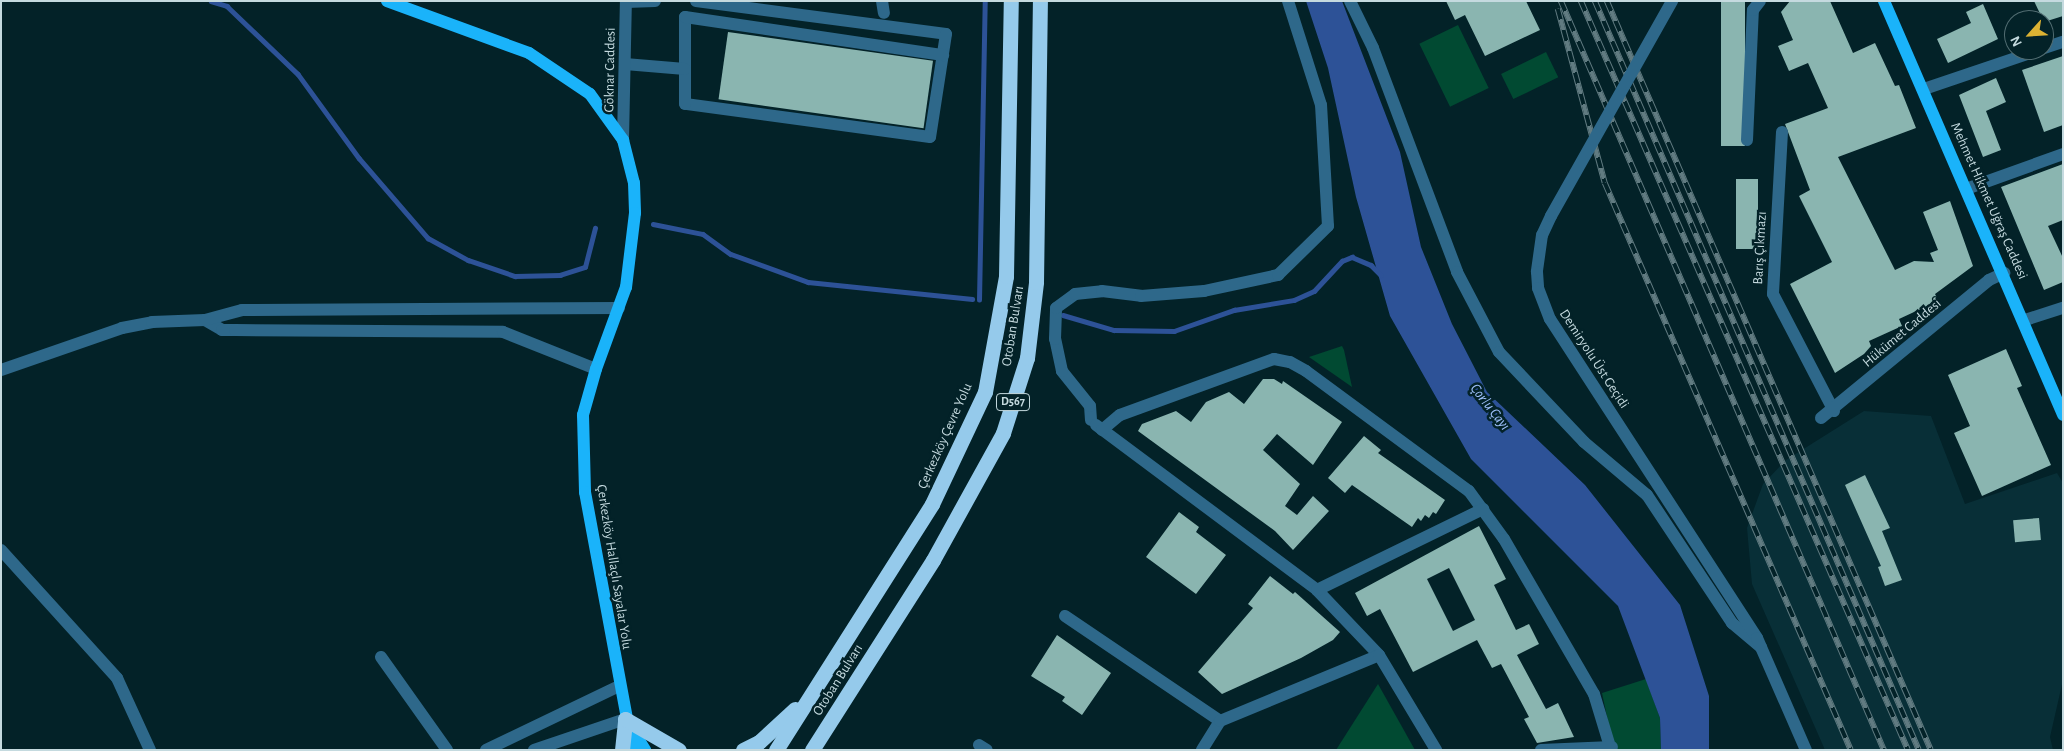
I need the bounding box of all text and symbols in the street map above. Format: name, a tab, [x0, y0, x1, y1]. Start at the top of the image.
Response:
north arrow	[2004, 10, 2054, 60]
street label: Göknar Caddesi	[601, 27, 619, 113]
text: N	[2008, 34, 2025, 49]
street label: Mehmet Hikmet Uğraş Caddesi	[1947, 120, 2031, 282]
street label: Barış Çıkmazı	[1750, 211, 1770, 285]
street label: Otoban Bulvarı	[998, 285, 1028, 367]
street label: Hükümet Caddesi	[1859, 295, 1945, 371]
street label: Demiryolu Üst Geçidi	[1556, 306, 1632, 412]
street label: Çerkezköy Çevre Yolu	[914, 380, 976, 492]
water label: Çorlu Çayı	[1466, 380, 1514, 434]
road number: D567	[996, 392, 1030, 412]
street label: Çerkezköy Hallaçlı Sayalar Yolu	[593, 483, 635, 651]
street label: Otoban Bulvarı	[809, 641, 867, 719]

